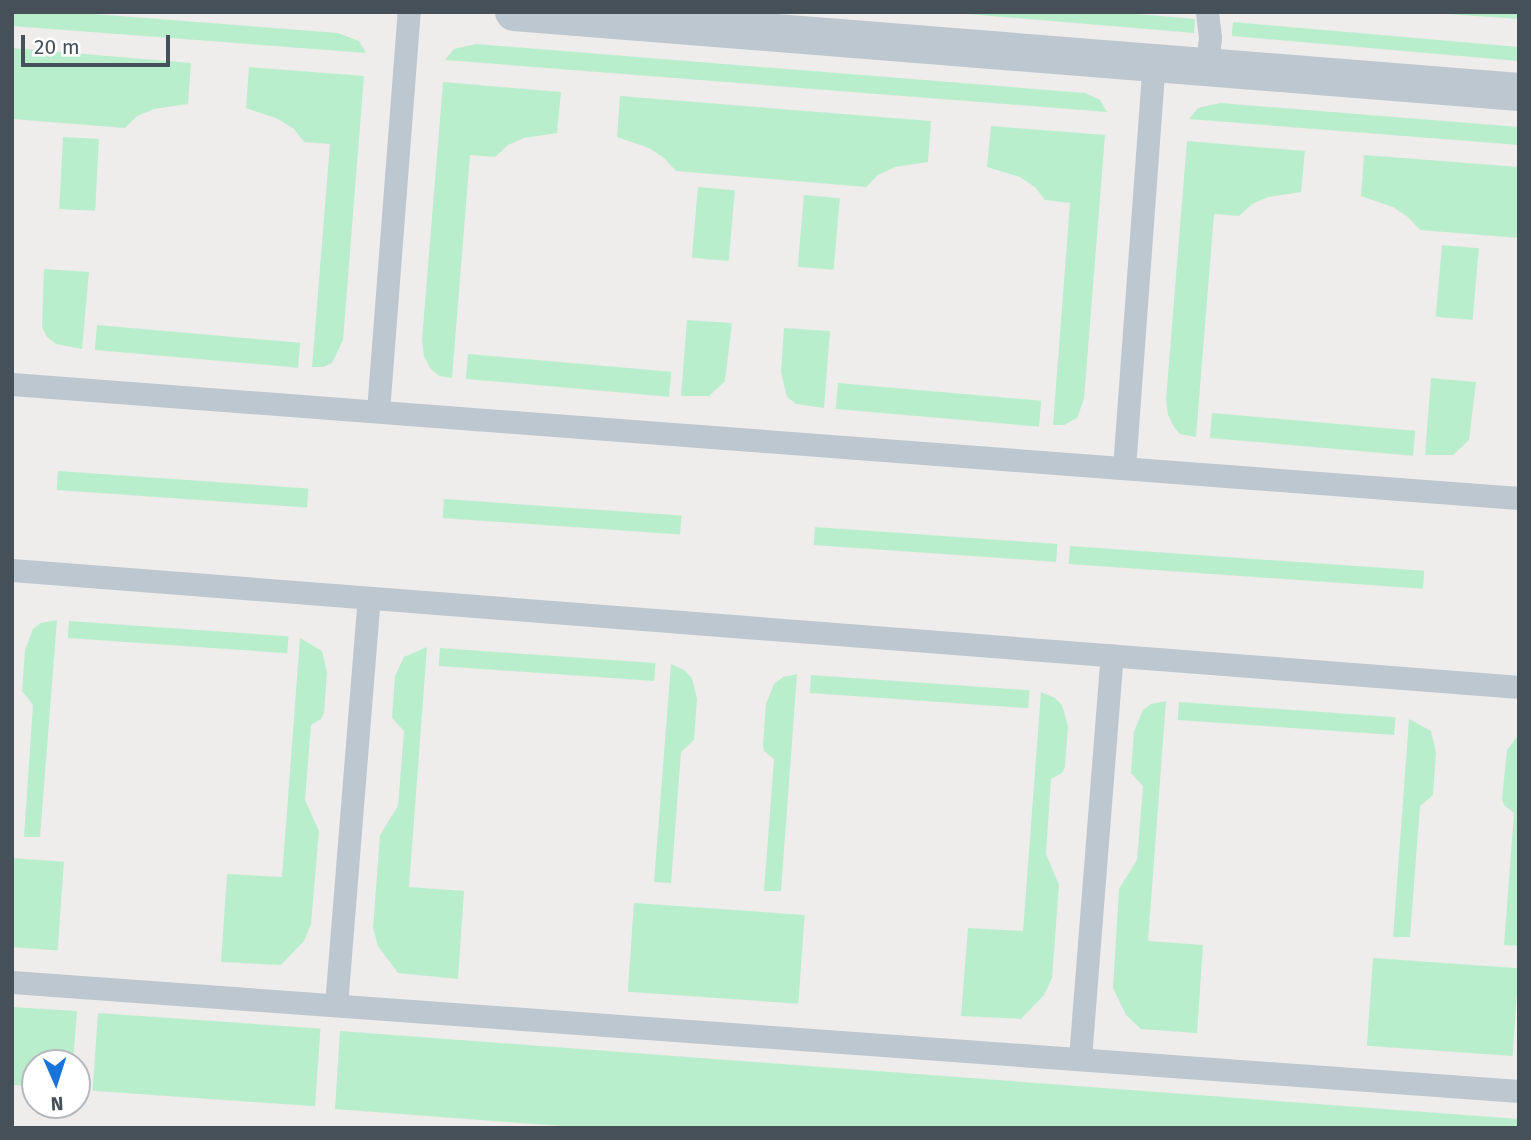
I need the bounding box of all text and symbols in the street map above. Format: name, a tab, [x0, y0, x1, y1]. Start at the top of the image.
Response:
scale bar	[24, 21, 173, 65]
text: 20 m	[34, 34, 80, 60]
north arrow	[21, 1049, 91, 1119]
text: N	[50, 1092, 64, 1115]

